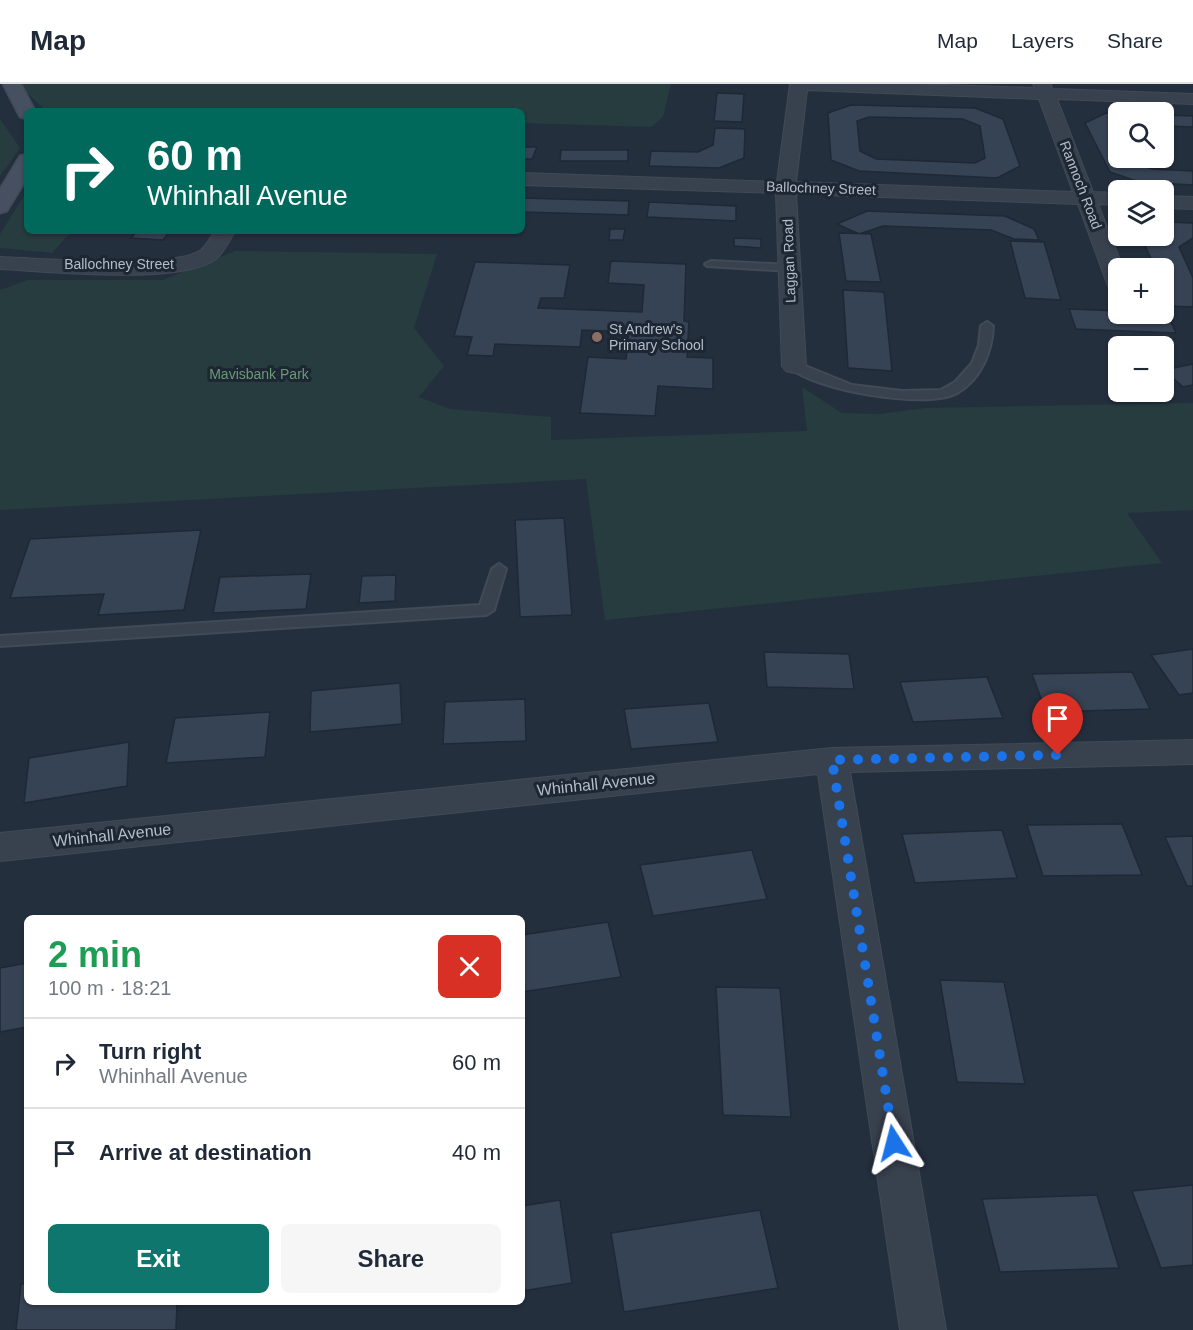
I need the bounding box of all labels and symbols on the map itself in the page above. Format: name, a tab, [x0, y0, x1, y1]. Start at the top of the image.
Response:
street label: Rannoch Road	[1057, 139, 1105, 231]
street label: Ballochney Street	[766, 178, 876, 198]
street label: Laggan Road	[780, 219, 798, 303]
street label: Ballochney Street	[64, 256, 174, 272]
place label: St Andrew's Primary School	[609, 321, 704, 353]
marker: St Andrew's Primary School	[590, 330, 604, 344]
park label: Mavisbank Park	[209, 366, 310, 382]
pin	[1032, 693, 1083, 755]
street label: Whinhall Avenue	[536, 769, 656, 799]
street label: Whinhall Avenue	[52, 820, 172, 850]
position arrow	[862, 1111, 926, 1175]

